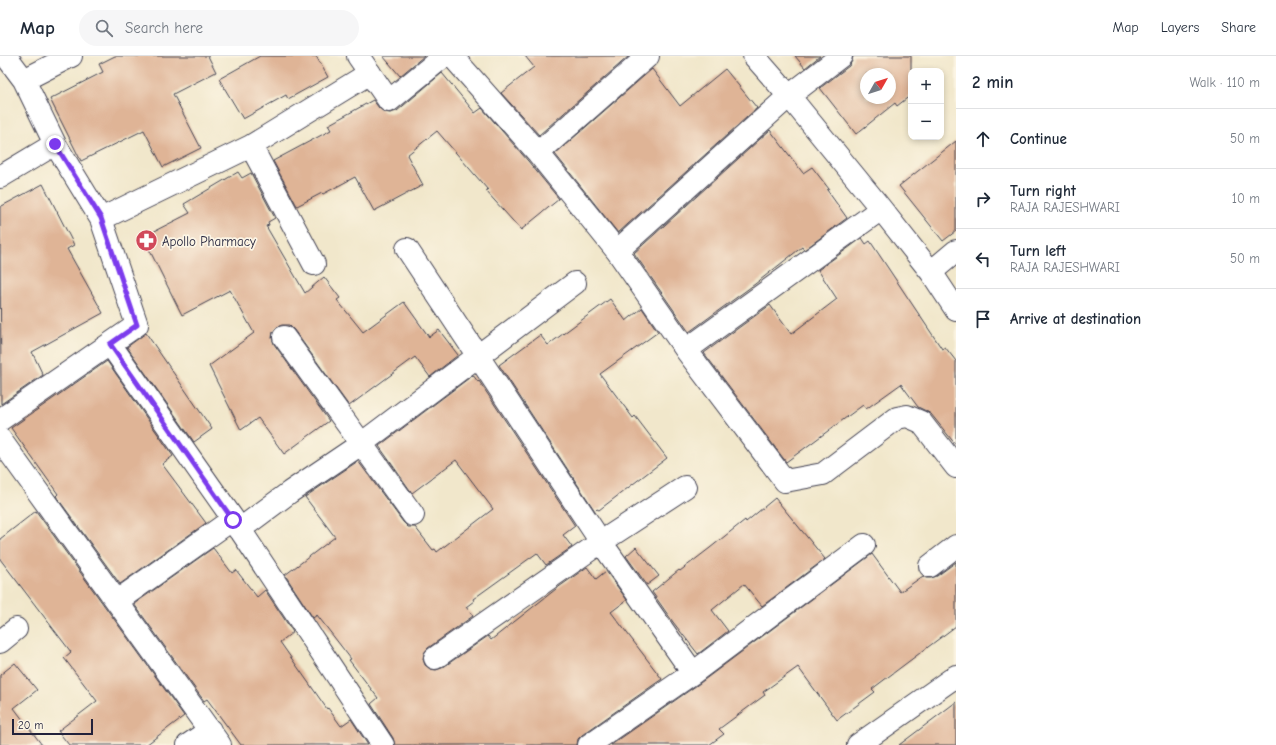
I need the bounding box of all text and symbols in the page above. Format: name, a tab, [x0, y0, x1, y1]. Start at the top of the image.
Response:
search box	[79, 10, 359, 46]
text: Map	[20, 17, 55, 39]
icon: search	[93, 17, 115, 39]
text: Search here	[125, 19, 203, 37]
text: Map	[1112, 19, 1139, 36]
text: Layers	[1161, 19, 1199, 36]
text: Share	[1221, 19, 1256, 36]
north arrow	[860, 68, 896, 104]
map controls	[908, 68, 944, 140]
button: +	[908, 68, 944, 104]
text: 2 min	[972, 73, 1013, 92]
text: Walk · 110 m	[1189, 75, 1260, 90]
button: −	[908, 104, 944, 140]
icon: ahead	[972, 128, 994, 150]
text: Continue	[1010, 130, 1067, 148]
text: 50 m	[1230, 131, 1260, 146]
route end	[46, 135, 64, 153]
text: Turn right	[1010, 182, 1076, 200]
icon: right	[972, 188, 994, 210]
text: 10 m	[1232, 191, 1260, 206]
text: RAJA RAJESHWARI	[1010, 200, 1120, 215]
pharmacy icon: Apollo Pharmacy	[133, 228, 159, 254]
place label: Apollo Pharmacy	[162, 234, 256, 249]
text: Turn left	[1010, 242, 1066, 260]
icon: left	[972, 248, 994, 270]
text: 50 m	[1230, 251, 1260, 266]
text: RAJA RAJESHWARI	[1010, 260, 1120, 275]
icon: arrive	[972, 308, 994, 330]
text: Arrive at destination	[1010, 310, 1141, 328]
route start	[224, 511, 242, 529]
scale bar	[12, 717, 93, 736]
text: 20 m	[18, 719, 43, 732]

